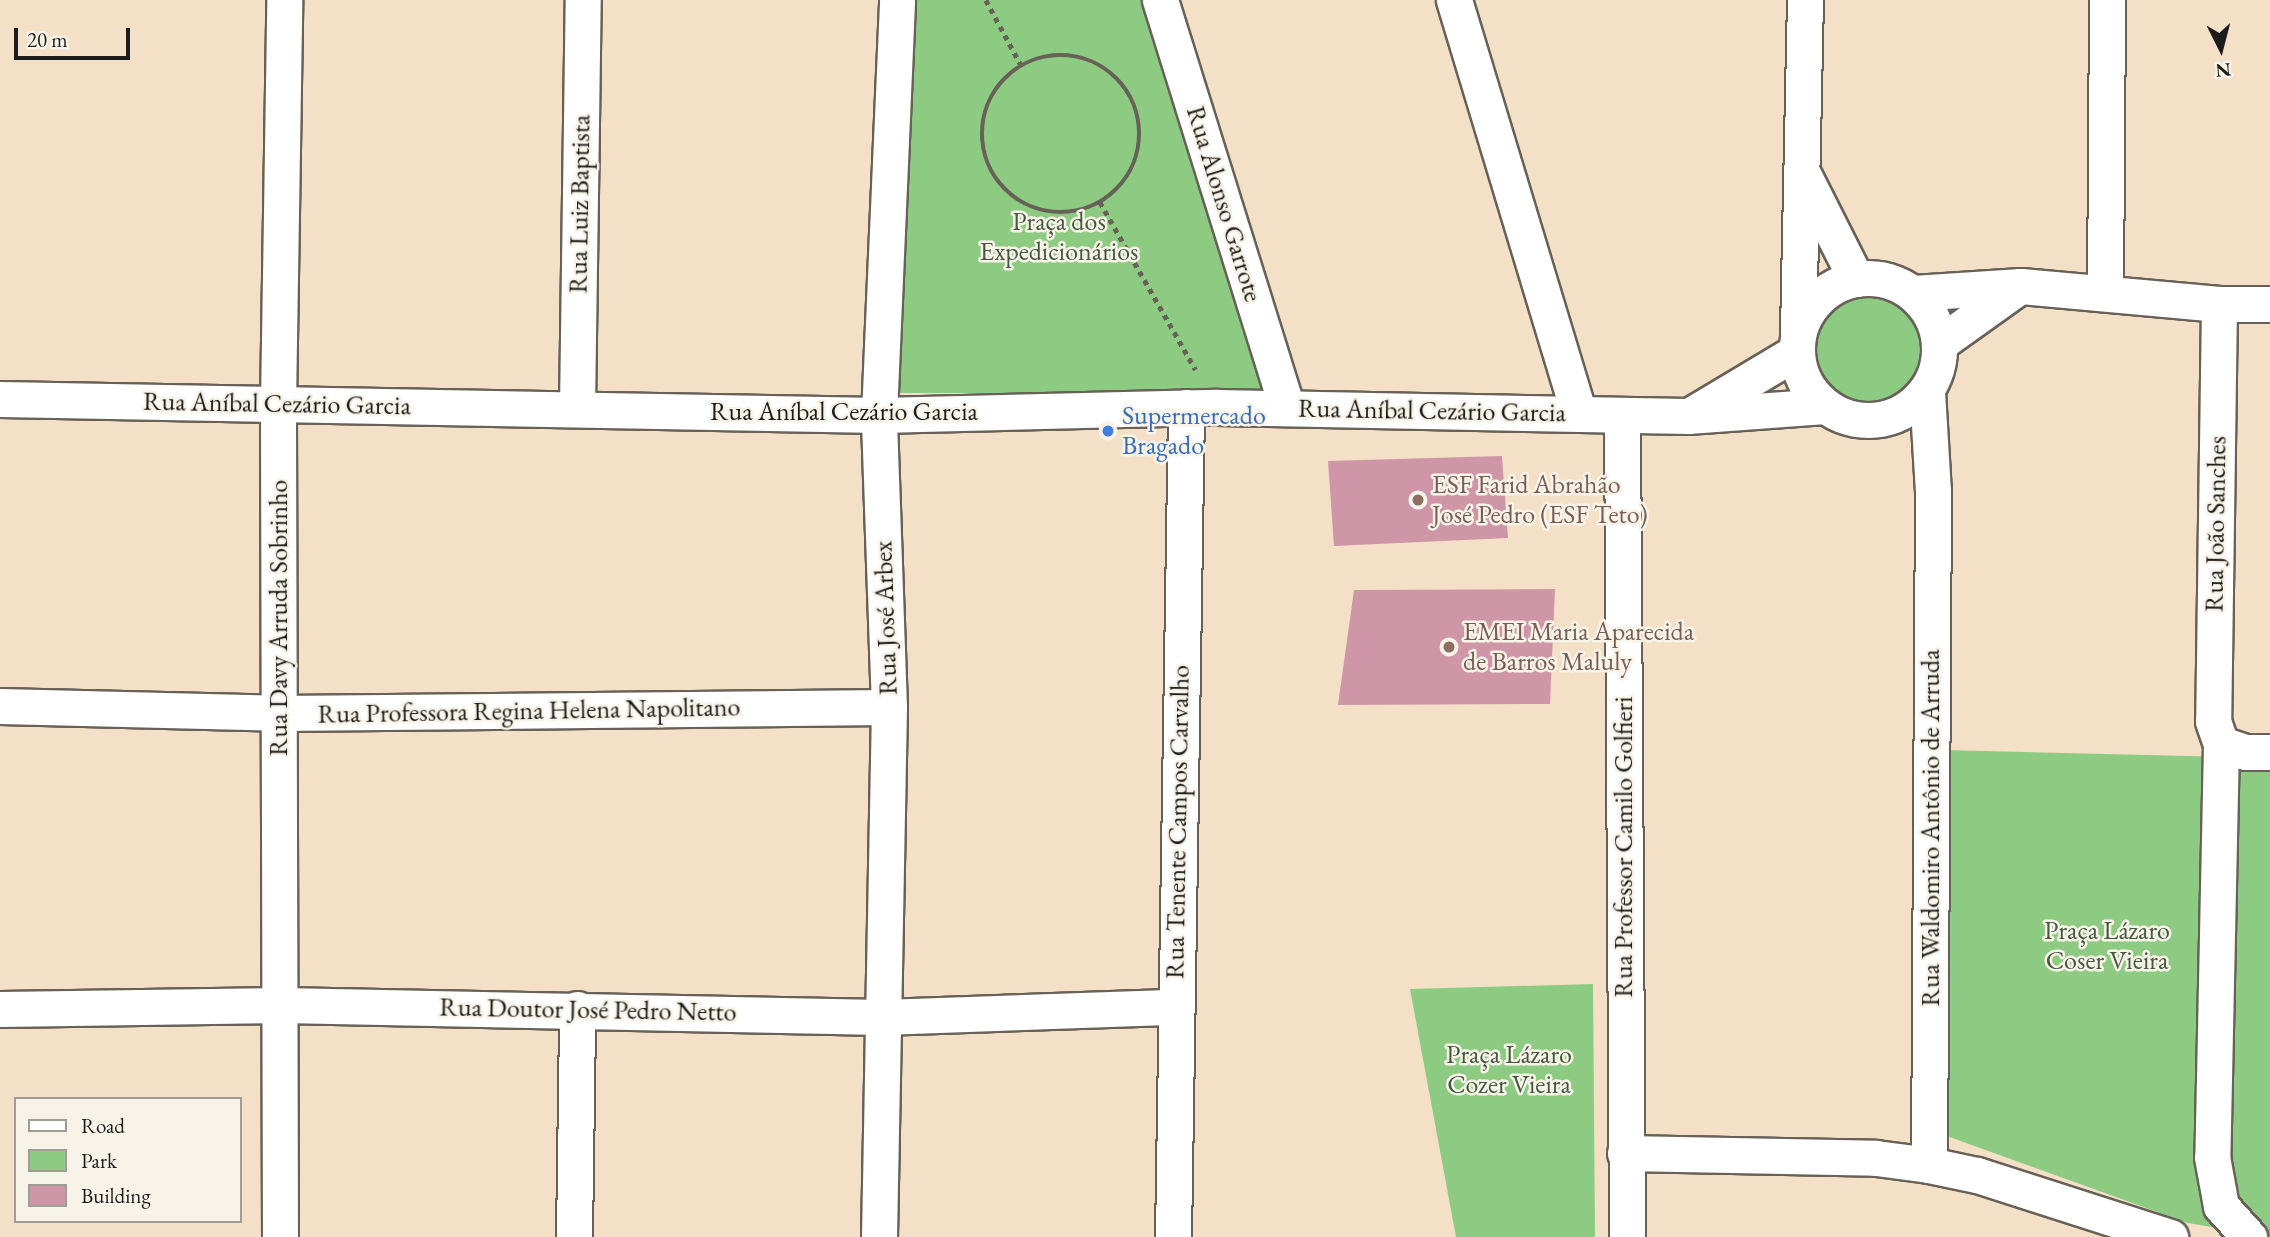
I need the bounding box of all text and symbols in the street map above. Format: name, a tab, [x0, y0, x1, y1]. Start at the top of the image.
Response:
scale bar	[18, 14, 133, 58]
north arrow	[2186, 14, 2256, 84]
text: 20 m	[27, 26, 68, 53]
text: N	[2214, 57, 2232, 84]
street label: Rua Alonso Garrote	[1179, 102, 1269, 306]
street label: Rua Luiz Baptista	[563, 114, 597, 294]
park label: Praça dos Expedicionários	[980, 206, 1138, 268]
street label: Rua Aníbal Cezário Garcia	[143, 386, 411, 422]
street label: Rua Aníbal Cezário Garcia	[1298, 393, 1566, 429]
street label: Rua Aníbal Cezário Garcia	[710, 396, 978, 428]
place label: Supermercado Bragado	[1122, 400, 1266, 462]
marker: Supermercado Bragado	[1100, 423, 1116, 439]
street label: Rua João Sanches	[2199, 436, 2233, 612]
place label: ESF Farid Abrahão José Pedro (ESF Teto)	[1432, 469, 1648, 530]
street label: Rua Davy Arruda Sobrinho	[263, 480, 295, 756]
marker: ESF Farid Abrahão José Pedro (ESF Teto)	[1410, 492, 1426, 508]
street label: Rua José Arbex	[868, 540, 904, 696]
place label: EMEI Maria Aparecida de Barros Maluly	[1463, 616, 1694, 678]
marker: EMEI Maria Aparecida de Barros Maluly	[1441, 639, 1457, 655]
street label: Rua Waldomiro Antônio de Arruda	[1915, 649, 1947, 1007]
street label: Rua Tenente Campos Carvalho	[1160, 665, 1196, 979]
street label: Rua Professora Regina Helena Napolitano	[317, 692, 741, 730]
street label: Rua Professor Camilo Golfieri	[1608, 696, 1640, 998]
park label: Praça Lázaro Coser Vieira	[2044, 915, 2170, 976]
street label: Rua Doutor José Pedro Netto	[439, 992, 737, 1028]
park label: Praça Lázaro Cozer Vieira	[1446, 1039, 1572, 1100]
legend	[14, 1097, 242, 1223]
text: Road	[81, 1112, 125, 1139]
text: Park	[81, 1147, 117, 1174]
text: Building	[81, 1182, 151, 1209]

